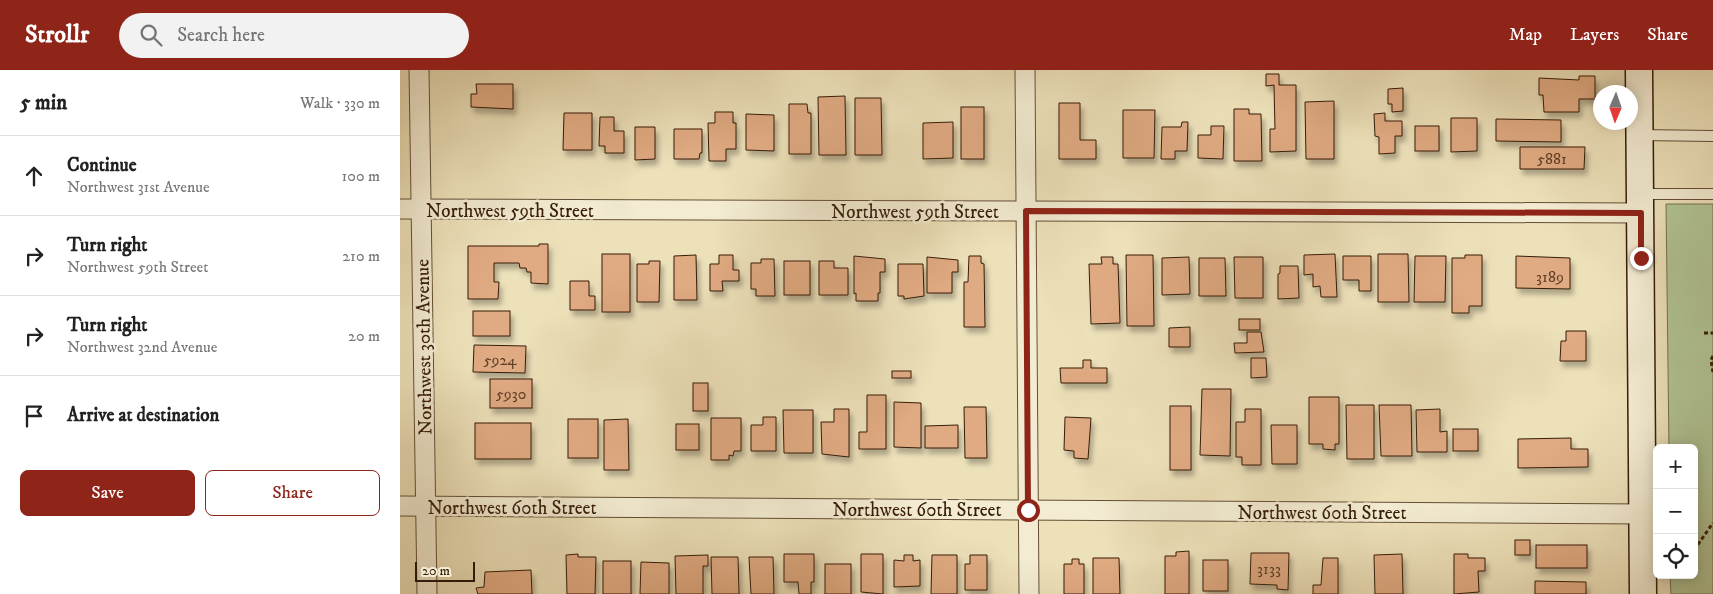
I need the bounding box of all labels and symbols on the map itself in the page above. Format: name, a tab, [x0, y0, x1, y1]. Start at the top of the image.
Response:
north arrow	[1593, 85, 1638, 130]
house number: 5881	[1537, 149, 1567, 169]
street label: Northwest 59th Street	[426, 200, 594, 223]
street label: Northwest 59th Street	[831, 201, 999, 224]
route end	[1630, 247, 1653, 270]
street label: Northwest 30th Avenue	[411, 259, 438, 435]
house number: 3189	[1536, 267, 1564, 287]
house number: 5924	[483, 350, 517, 370]
house number: 5930	[496, 384, 526, 404]
street label: Northwest 60th Street	[427, 497, 597, 520]
street label: Northwest 60th Street	[832, 499, 1002, 522]
route start	[1017, 499, 1040, 522]
street label: Northwest 60th Street	[1237, 502, 1407, 525]
scale bar	[415, 559, 475, 582]
house number: 3133	[1257, 559, 1281, 579]

